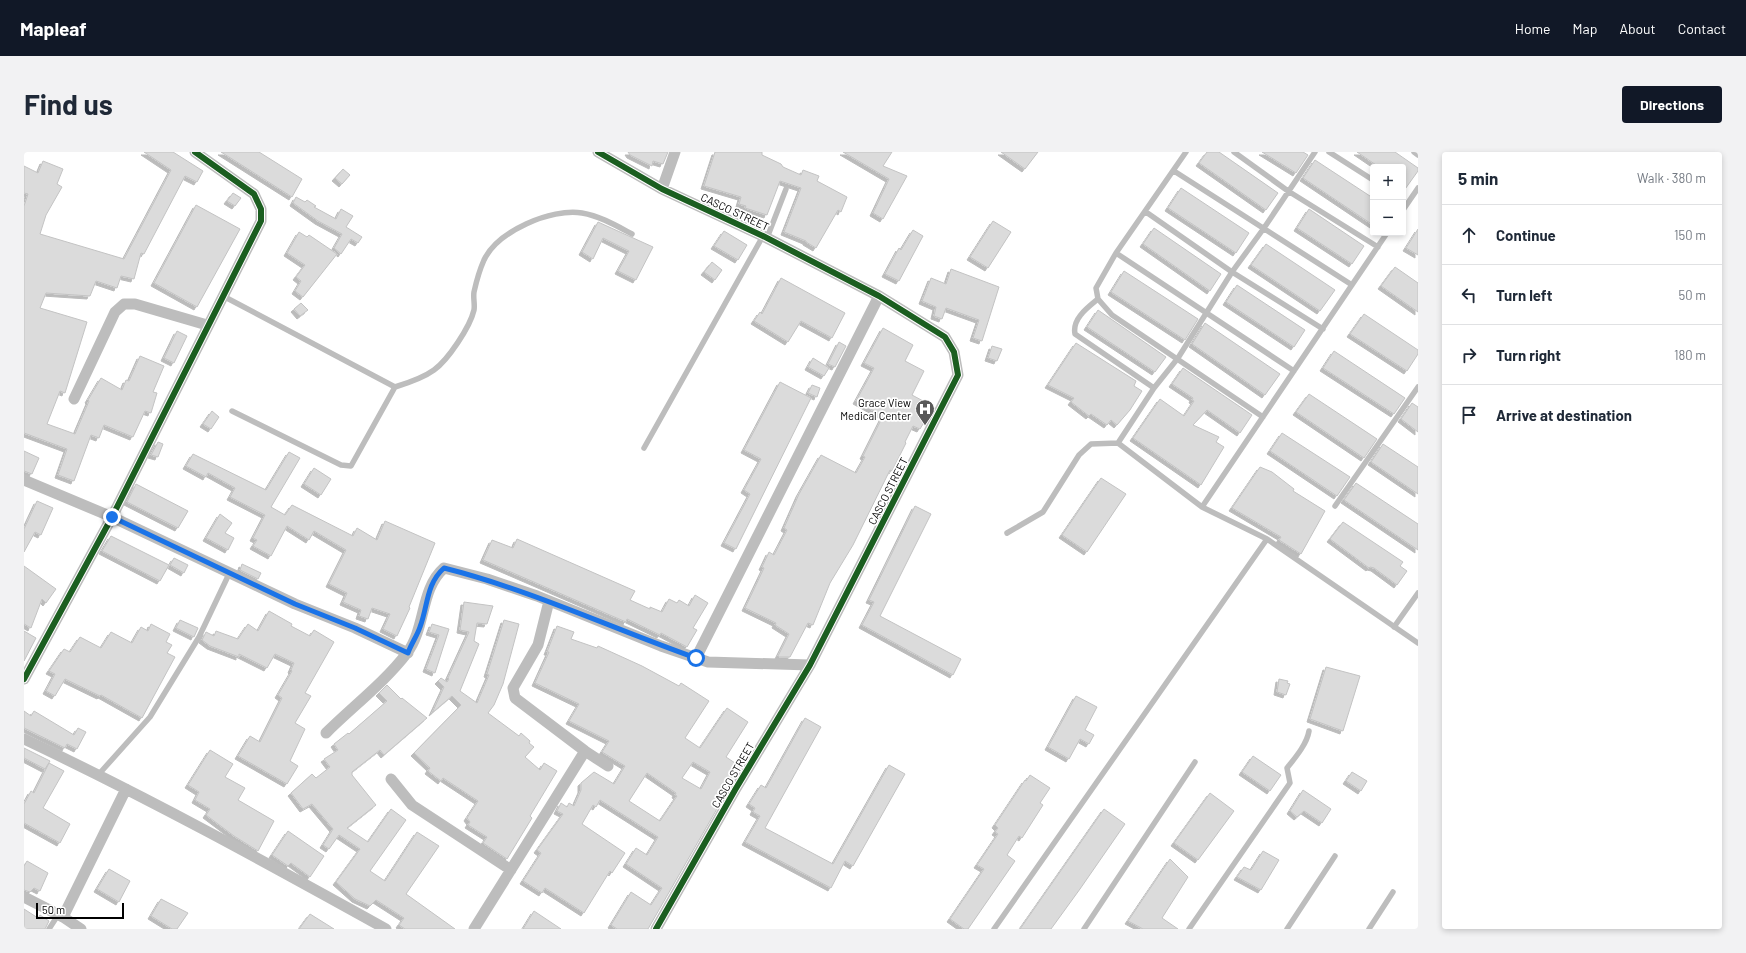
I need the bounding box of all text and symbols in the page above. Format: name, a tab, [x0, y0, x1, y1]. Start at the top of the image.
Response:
text: Mapleaf	[20, 17, 87, 40]
text: Home	[1515, 20, 1551, 37]
text: Map	[1573, 20, 1597, 37]
text: About	[1619, 20, 1656, 37]
text: Contact	[1678, 20, 1726, 37]
button: Directions	[1622, 86, 1722, 123]
text: Find us	[24, 87, 113, 121]
map controls	[1370, 164, 1406, 236]
button: +	[1370, 164, 1406, 200]
text: 5 min	[1458, 168, 1498, 188]
text: Walk · 380 m	[1637, 170, 1706, 186]
street label: CASCO STREET	[699, 190, 771, 233]
button: −	[1370, 200, 1406, 236]
icon: ahead	[1458, 224, 1480, 246]
text: Continue	[1496, 226, 1556, 244]
text: 150 m	[1674, 227, 1706, 243]
icon: left	[1458, 284, 1480, 306]
text: Turn left	[1496, 286, 1552, 304]
text: 50 m	[1679, 287, 1706, 303]
icon: right	[1458, 344, 1480, 366]
text: Turn right	[1496, 346, 1561, 364]
text: 180 m	[1674, 347, 1706, 363]
place label: Grace View Medical Center	[840, 396, 911, 422]
hospital icon: Grace View Medical Center	[914, 398, 936, 426]
icon: arrive	[1458, 404, 1480, 426]
text: Arrive at destination	[1496, 406, 1632, 424]
street label: CASCO STREET	[865, 455, 910, 527]
route end	[103, 508, 121, 526]
route start	[687, 649, 705, 667]
street label: CASCO STREET	[708, 740, 757, 810]
scale bar	[36, 901, 124, 920]
text: 50 m	[42, 903, 65, 916]

